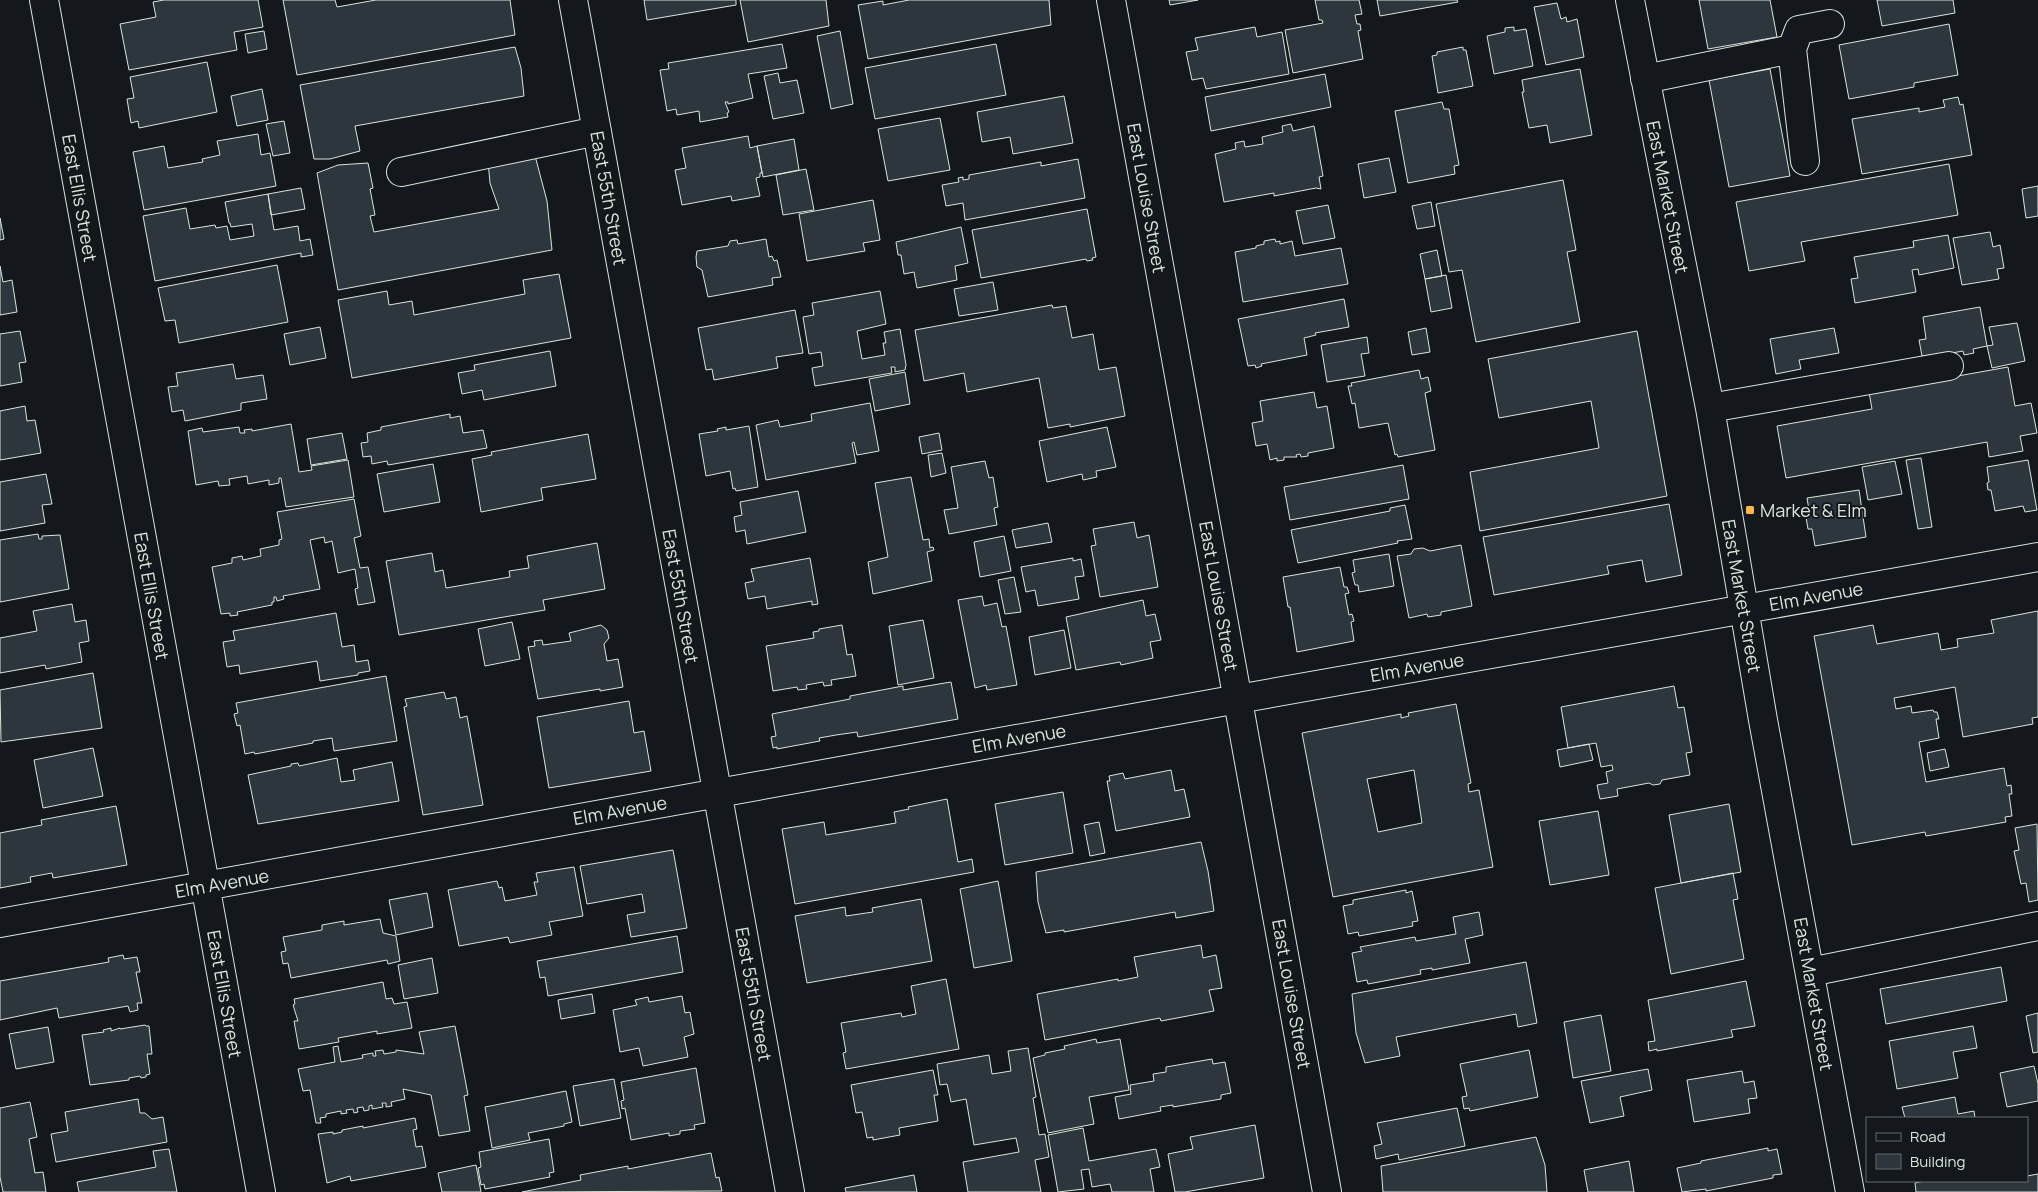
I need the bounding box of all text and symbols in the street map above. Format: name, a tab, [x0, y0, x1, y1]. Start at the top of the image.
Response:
street label: East Market Street	[1641, 119, 1695, 275]
street label: East Louise Street	[1122, 121, 1172, 275]
street label: East 55th Street	[585, 129, 633, 267]
street label: East Ellis Street	[57, 132, 103, 264]
place label: Market & Elm	[1760, 498, 1867, 522]
marker: Market & Elm	[1744, 504, 1756, 516]
street label: East Market Street	[1717, 518, 1767, 674]
street label: East Louise Street	[1194, 519, 1244, 673]
street label: East 55th Street	[657, 527, 705, 665]
street label: East Ellis Street	[129, 530, 175, 662]
street label: Elm Avenue	[1767, 576, 1865, 616]
street label: Elm Avenue	[1368, 647, 1466, 687]
street label: Elm Avenue	[970, 718, 1068, 758]
street label: Elm Avenue	[571, 790, 669, 830]
street label: Elm Avenue	[173, 863, 271, 903]
street label: East Market Street	[1789, 916, 1839, 1072]
street label: East Louise Street	[1267, 917, 1317, 1071]
street label: East 55th Street	[730, 925, 778, 1063]
street label: East Ellis Street	[202, 928, 248, 1060]
legend	[1866, 1117, 2028, 1182]
text: Road	[1910, 1126, 1946, 1147]
text: Building	[1910, 1151, 1965, 1172]

